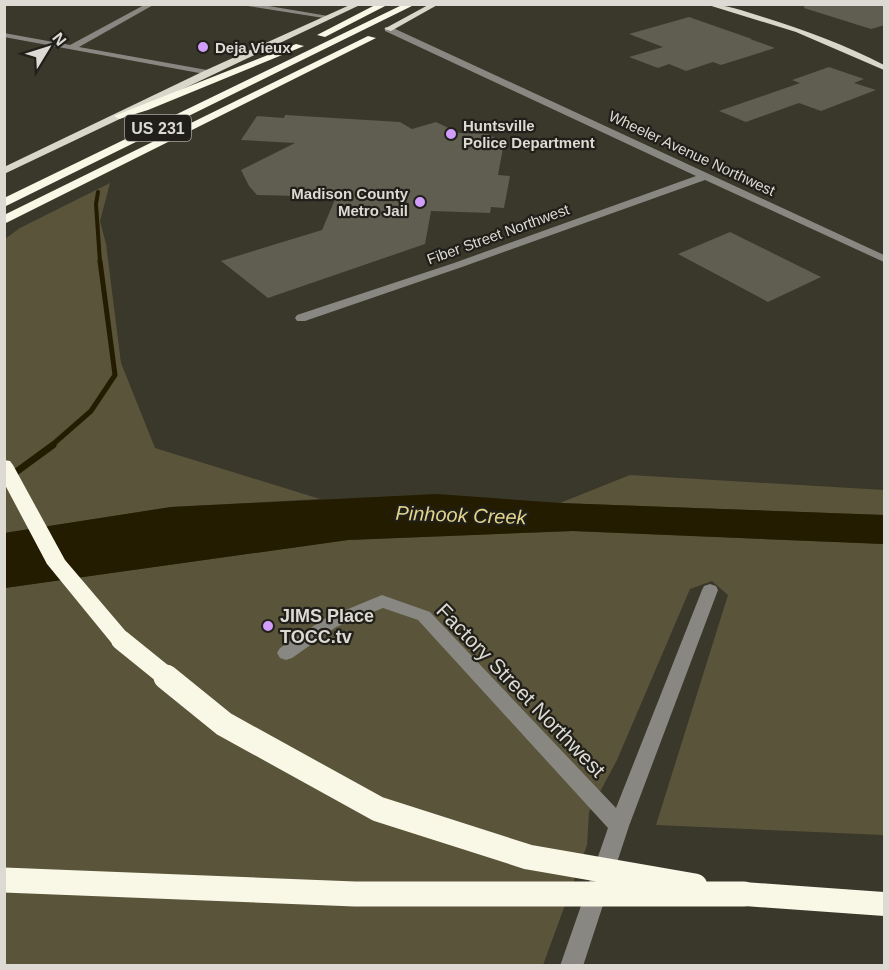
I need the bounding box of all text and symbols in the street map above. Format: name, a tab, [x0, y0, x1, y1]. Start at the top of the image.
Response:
north arrow	[18, 18, 78, 78]
text: N	[49, 29, 70, 49]
place label: Deja Vieux	[215, 39, 291, 56]
marker: Deja Vieux	[196, 40, 210, 54]
street label: Wheeler Avenue Northwest	[606, 107, 779, 199]
road number: US 231	[125, 115, 191, 141]
place label: Huntsville Police Department	[463, 117, 595, 151]
marker: Huntsville Police Department	[444, 127, 458, 141]
place label: Madison County Metro Jail	[291, 185, 409, 219]
marker: Madison County Metro Jail	[413, 195, 427, 209]
street label: Fiber Street Northwest	[425, 200, 572, 268]
water label: Pinhook Creek	[395, 502, 528, 528]
street label: Factory Street Northwest	[432, 598, 610, 782]
place label: JIMS Place TOCC.tv	[280, 606, 374, 647]
marker: JIMS Place TOCC.tv	[261, 619, 275, 633]

